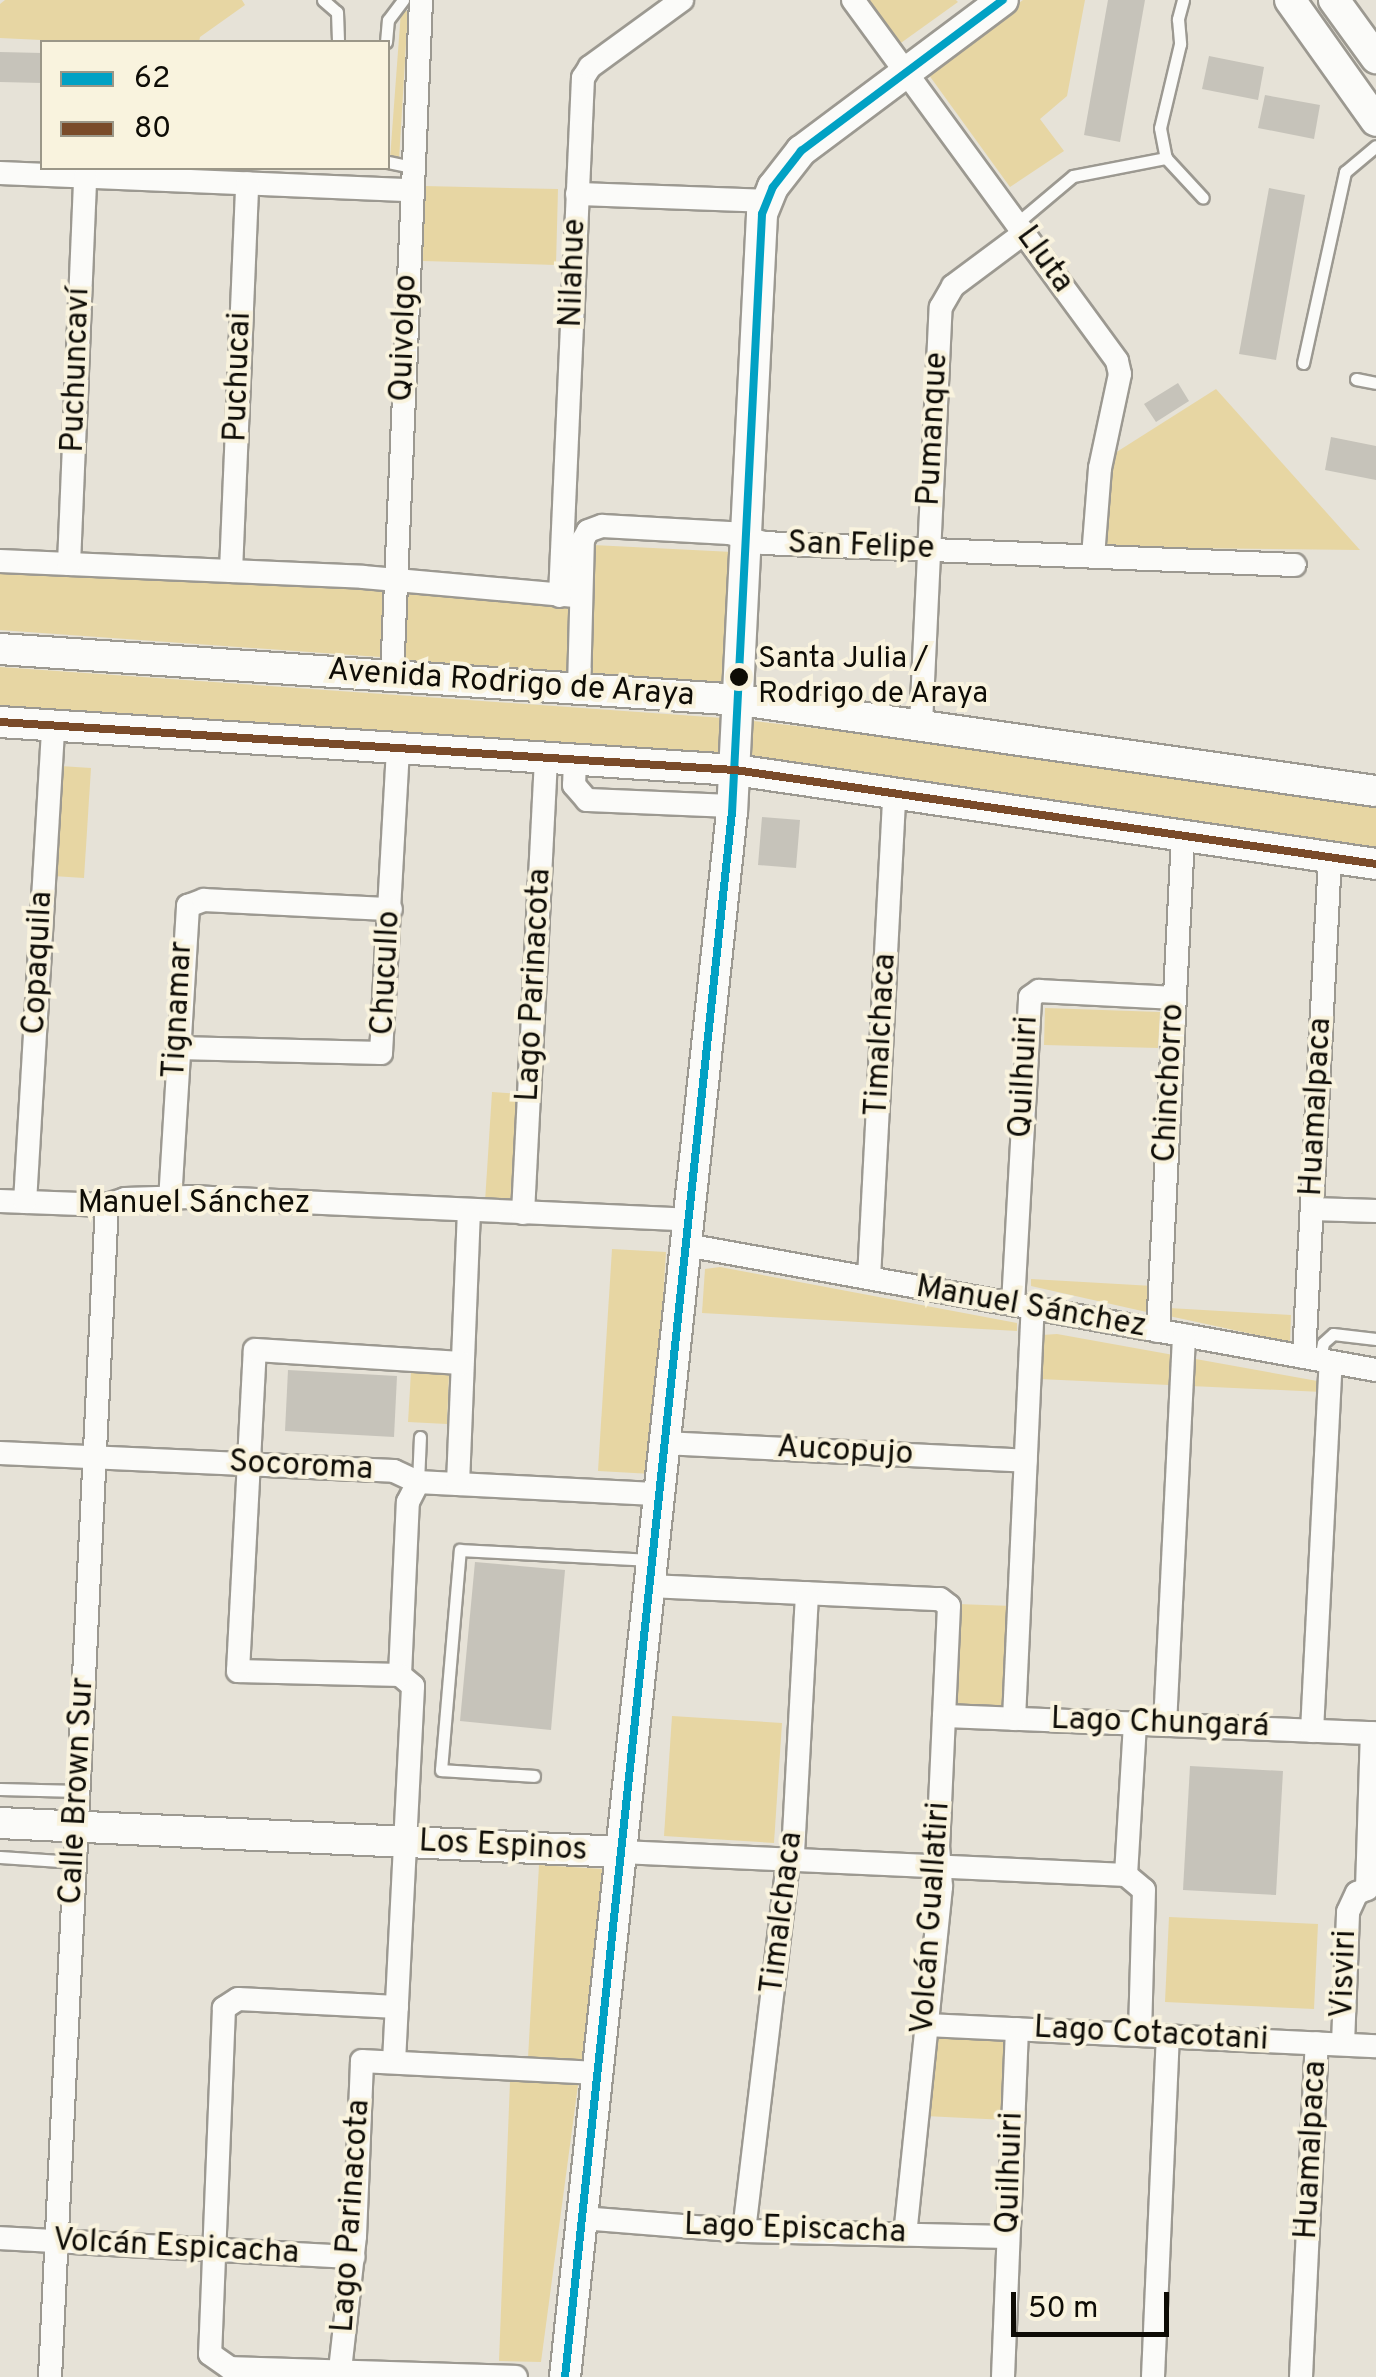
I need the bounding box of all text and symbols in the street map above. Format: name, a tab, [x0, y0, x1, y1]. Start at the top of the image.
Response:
legend	[40, 40, 390, 170]
text: 62	[134, 61, 170, 98]
text: 80	[134, 111, 171, 148]
street label: Nilahue	[553, 218, 595, 328]
street label: Lluta	[1007, 219, 1081, 301]
street label: Quivolgo	[384, 274, 426, 402]
street label: Puchuncaví	[55, 287, 99, 453]
street label: Puchucai	[218, 311, 260, 443]
street label: Pumanque	[911, 351, 957, 507]
street label: San Felipe	[787, 525, 935, 569]
place label: Santa Julia / Rodrigo de Araya	[758, 642, 989, 712]
street label: Avenida Rodrigo de Araya	[326, 652, 696, 716]
marker: Santa Julia / Rodrigo de Araya	[729, 667, 749, 687]
street label: Lago Parinacota	[510, 867, 560, 1103]
street label: Copaquila	[16, 890, 62, 1036]
street label: Chucullo	[365, 910, 409, 1036]
street label: Tignamar	[156, 940, 202, 1080]
street label: Timalchaca	[859, 952, 905, 1118]
street label: Chinchorro	[1147, 1002, 1193, 1164]
street label: Quilhuiri	[1003, 1015, 1047, 1139]
street label: Huamalpaca	[1293, 1017, 1341, 1197]
street label: Manuel Sánchez	[77, 1185, 311, 1223]
street label: Manuel Sánchez	[913, 1269, 1149, 1347]
street label: Aucopujo	[776, 1429, 914, 1475]
street label: Socoroma	[228, 1444, 374, 1490]
street label: Calle Brown Sur	[53, 1676, 103, 1906]
street label: Lago Chungará	[1050, 1701, 1270, 1747]
street label: Volcán Guallatiri	[905, 1801, 959, 2035]
street label: Los Espinos	[418, 1823, 588, 1871]
street label: Timalchaca	[754, 1830, 812, 1996]
street label: Visviri	[1324, 1929, 1366, 2019]
street label: Lago Cotacotani	[1033, 2010, 1269, 2060]
street label: Huamalpaca	[1288, 2060, 1336, 2240]
street label: Lago Parinacota	[325, 2098, 379, 2334]
street label: Quilhuiri	[990, 2111, 1032, 2235]
street label: Lago Episcacha	[683, 2207, 907, 2253]
street label: Volcán Espicacha	[52, 2222, 300, 2274]
scale bar	[1016, 2272, 1174, 2334]
text: 50 m	[1028, 2291, 1098, 2328]

